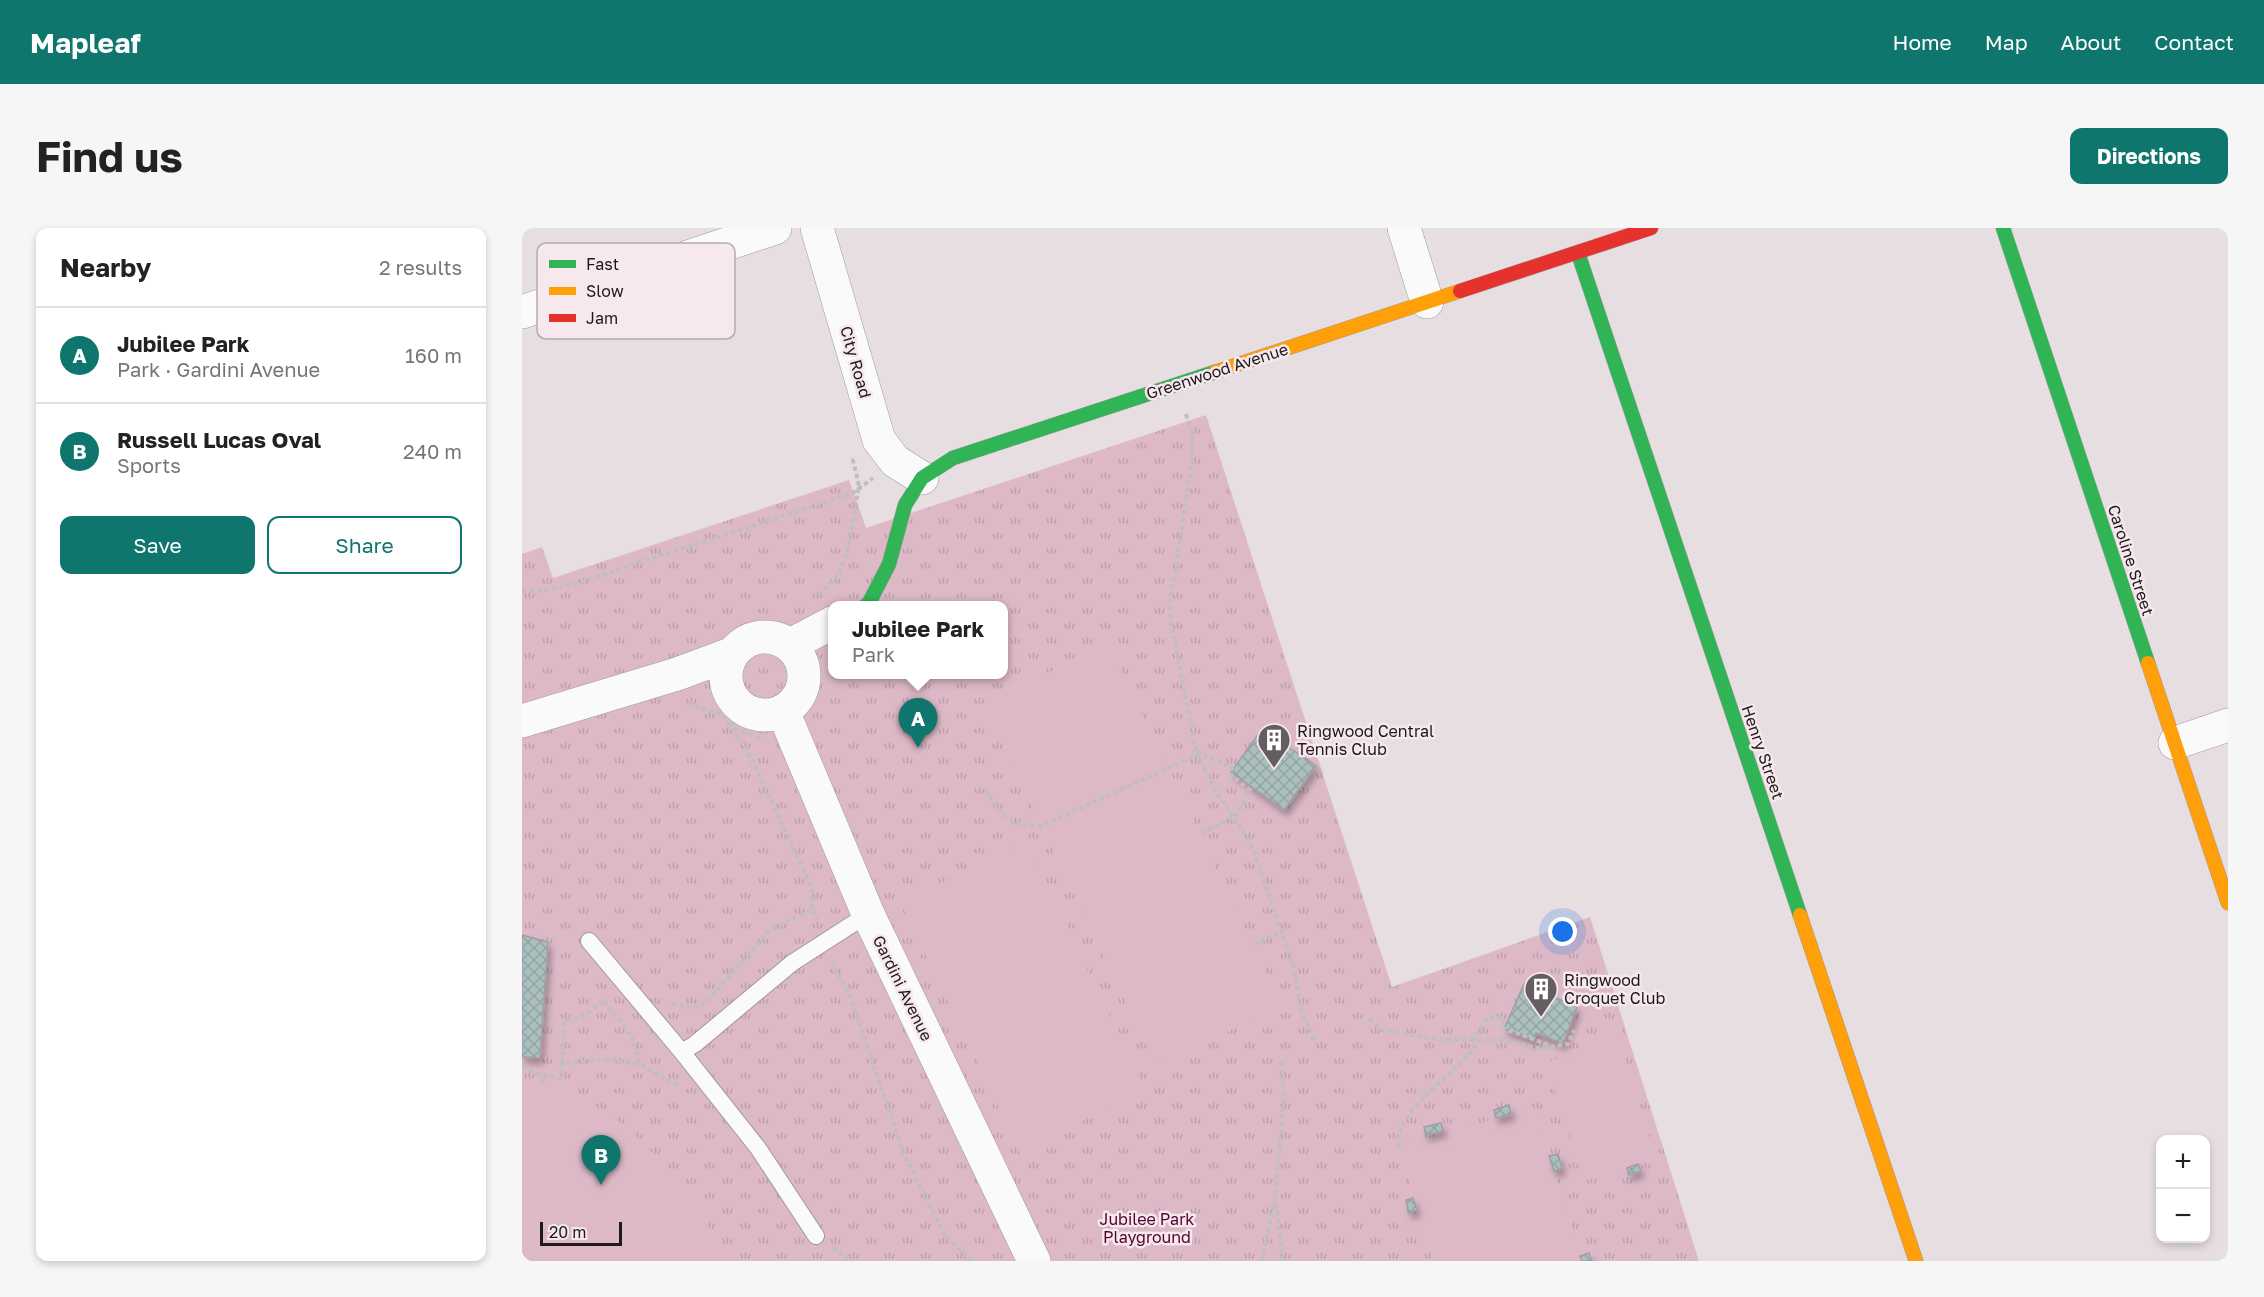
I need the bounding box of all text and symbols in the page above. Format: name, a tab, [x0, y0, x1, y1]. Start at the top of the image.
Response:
text: Mapleaf	[30, 26, 141, 59]
text: Home	[1892, 29, 1952, 55]
text: Map	[1985, 29, 2028, 55]
text: About	[2061, 29, 2121, 55]
text: Contact	[2154, 29, 2234, 55]
button: Directions	[2070, 128, 2228, 184]
text: Find us	[36, 131, 183, 181]
legend	[537, 243, 735, 339]
text: Nearby	[60, 252, 151, 283]
text: Fast	[586, 254, 619, 274]
text: 2 results	[379, 255, 462, 279]
text: Slow	[586, 281, 624, 301]
text: Jam	[586, 308, 618, 328]
street label: City Road	[836, 324, 876, 400]
text: Jubilee Park	[117, 330, 249, 357]
street label: Greenwood Avenue	[1144, 339, 1290, 403]
text: A	[72, 343, 87, 367]
text: 160 m	[405, 343, 462, 367]
text: Park · Gardini Avenue	[117, 357, 320, 381]
text: Russell Lucas Oval	[117, 426, 321, 453]
text: B	[72, 439, 87, 463]
text: 240 m	[403, 439, 462, 463]
text: Sports	[117, 453, 181, 477]
street label: Caroline Street	[2104, 502, 2158, 618]
button: Save	[60, 516, 255, 574]
button: Share	[267, 516, 462, 574]
popup	[828, 601, 1008, 679]
text: Jubilee Park	[852, 615, 984, 642]
text: Park	[852, 642, 895, 666]
pin: A	[898, 698, 938, 748]
street label: Henry Street	[1738, 702, 1788, 802]
place label: Ringwood Central Tennis Club	[1297, 721, 1434, 759]
building icon: Ringwood Central Tennis Club	[1256, 722, 1292, 769]
your location	[1548, 917, 1577, 946]
street label: Gardini Avenue	[869, 932, 937, 1044]
place label: Ringwood Croquet Club	[1564, 970, 1665, 1008]
building icon: Ringwood Croquet Club	[1523, 971, 1559, 1018]
map controls	[2156, 1135, 2210, 1243]
button: +	[2156, 1135, 2210, 1189]
pin: B	[582, 1136, 620, 1185]
button: −	[2156, 1189, 2210, 1243]
park label: Jubilee Park Playground	[1100, 1209, 1194, 1247]
scale bar	[540, 1219, 622, 1246]
text: 20 m	[549, 1222, 586, 1242]

